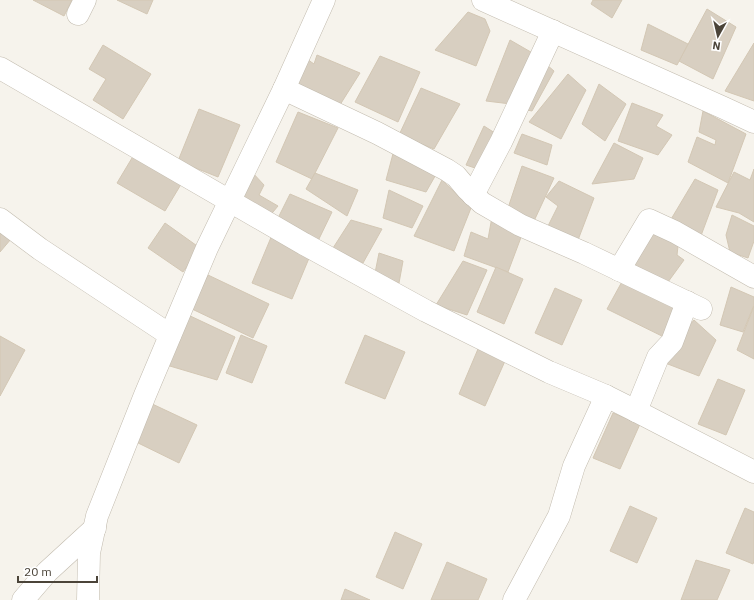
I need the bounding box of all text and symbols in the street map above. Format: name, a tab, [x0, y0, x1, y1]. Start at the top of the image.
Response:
north arrow	[698, 16, 738, 56]
text: N	[712, 38, 722, 53]
scale bar	[18, 558, 97, 584]
text: 20 m	[24, 564, 52, 579]

